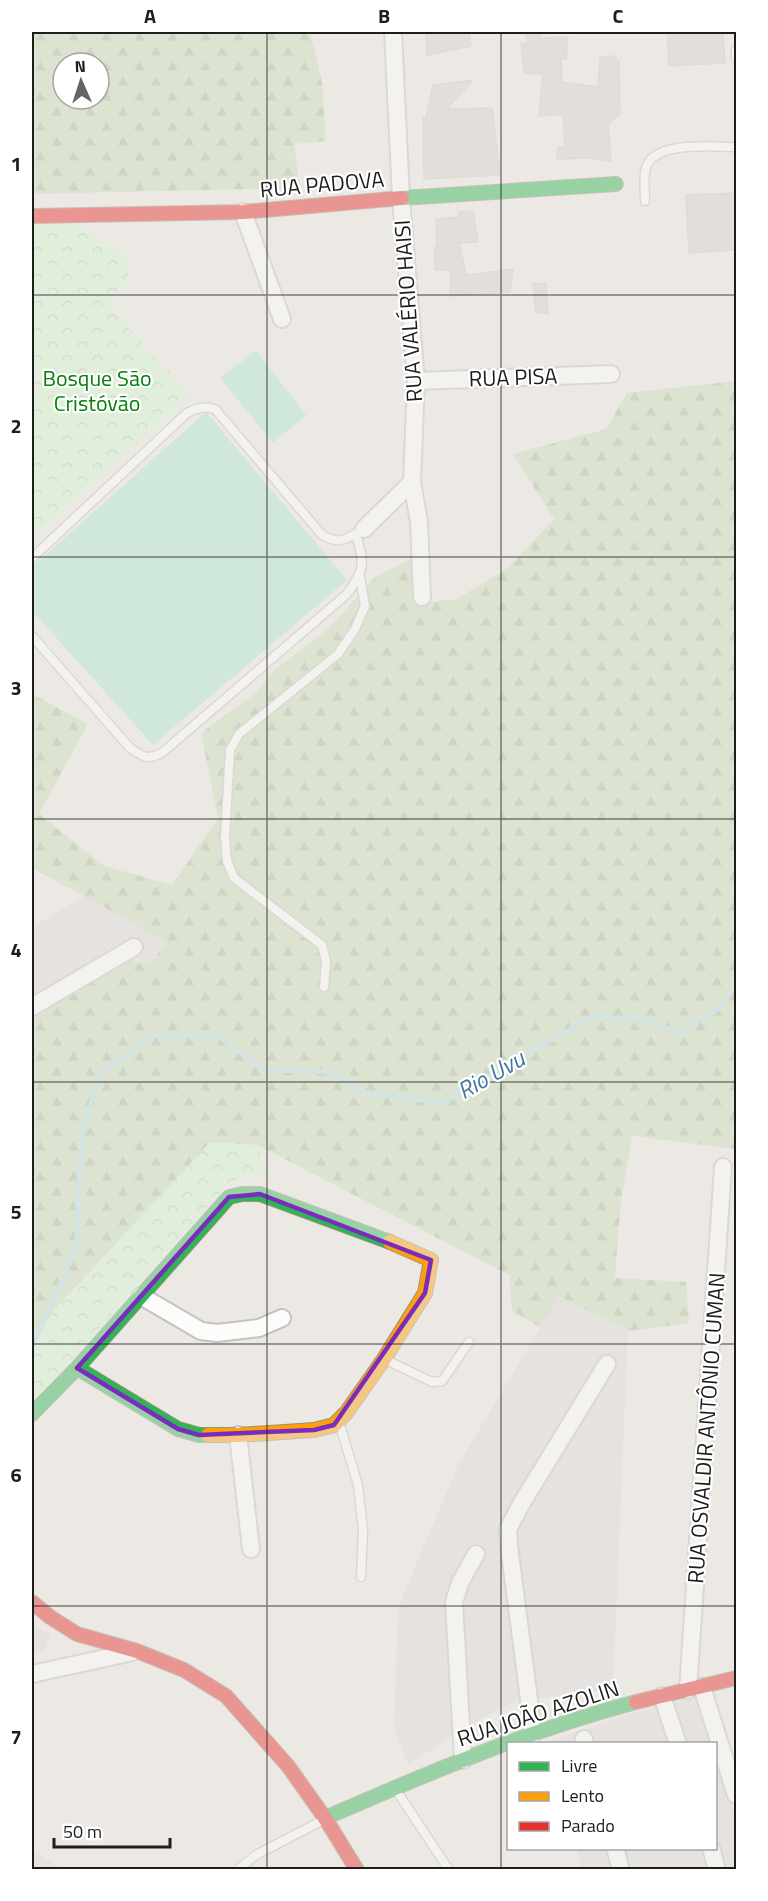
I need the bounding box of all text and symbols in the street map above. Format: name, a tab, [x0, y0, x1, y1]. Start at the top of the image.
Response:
text: A	[144, 0, 156, 31]
text: B	[378, 0, 390, 31]
text: C	[613, 0, 624, 31]
north arrow	[51, 51, 111, 111]
text: N	[74, 54, 86, 78]
text: 1	[10, 148, 22, 179]
street label: RUA PADOVA	[258, 162, 386, 206]
street label: RUA VALÉRIO HAISI	[385, 219, 431, 403]
street label: RUA PISA	[468, 358, 558, 396]
park label: Bosque São Cristóvão	[42, 361, 152, 420]
text: 2	[10, 410, 22, 441]
text: 3	[10, 672, 22, 703]
text: 4	[10, 934, 22, 965]
water label: Rio Uvu	[450, 1039, 533, 1108]
text: 5	[10, 1196, 22, 1227]
street label: RUA OSVALDIR ANTÔNIO CUMAN	[678, 1271, 734, 1585]
text: 6	[10, 1459, 22, 1490]
street label: RUA JOÃO AZOLIN	[453, 1671, 623, 1755]
text: 7	[10, 1721, 22, 1752]
legend	[507, 1742, 717, 1850]
text: Livre	[561, 1752, 597, 1779]
text: Lento	[561, 1782, 604, 1809]
scale bar	[54, 1811, 170, 1849]
text: Parado	[561, 1812, 615, 1839]
text: 50 m	[63, 1818, 102, 1845]

